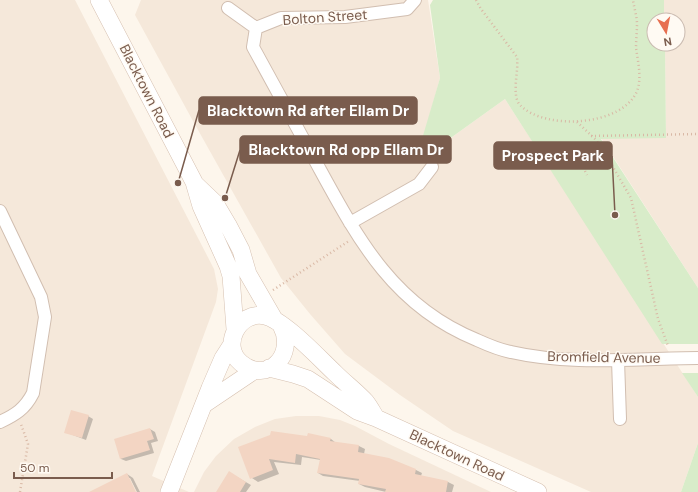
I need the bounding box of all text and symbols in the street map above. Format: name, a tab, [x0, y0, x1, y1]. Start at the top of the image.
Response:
street label: Bolton Street	[282, 5, 368, 29]
north arrow	[646, 12, 686, 52]
text: N	[663, 34, 673, 49]
street label: Blacktown Road	[116, 41, 178, 141]
callout: Blacktown Rd after Ellam Dr	[199, 97, 417, 124]
text: Blacktown Rd after Ellam Dr	[207, 101, 409, 121]
callout: Blacktown Rd opp Ellam Dr	[240, 136, 451, 163]
text: Blacktown Rd opp Ellam Dr	[248, 140, 444, 160]
callout: Prospect Park	[494, 142, 612, 169]
text: Prospect Park	[502, 146, 605, 166]
street label: Bromfield Avenue	[547, 347, 661, 367]
street label: Blacktown Road	[407, 425, 507, 485]
scale bar	[14, 454, 112, 480]
text: 50 m	[20, 460, 49, 476]

